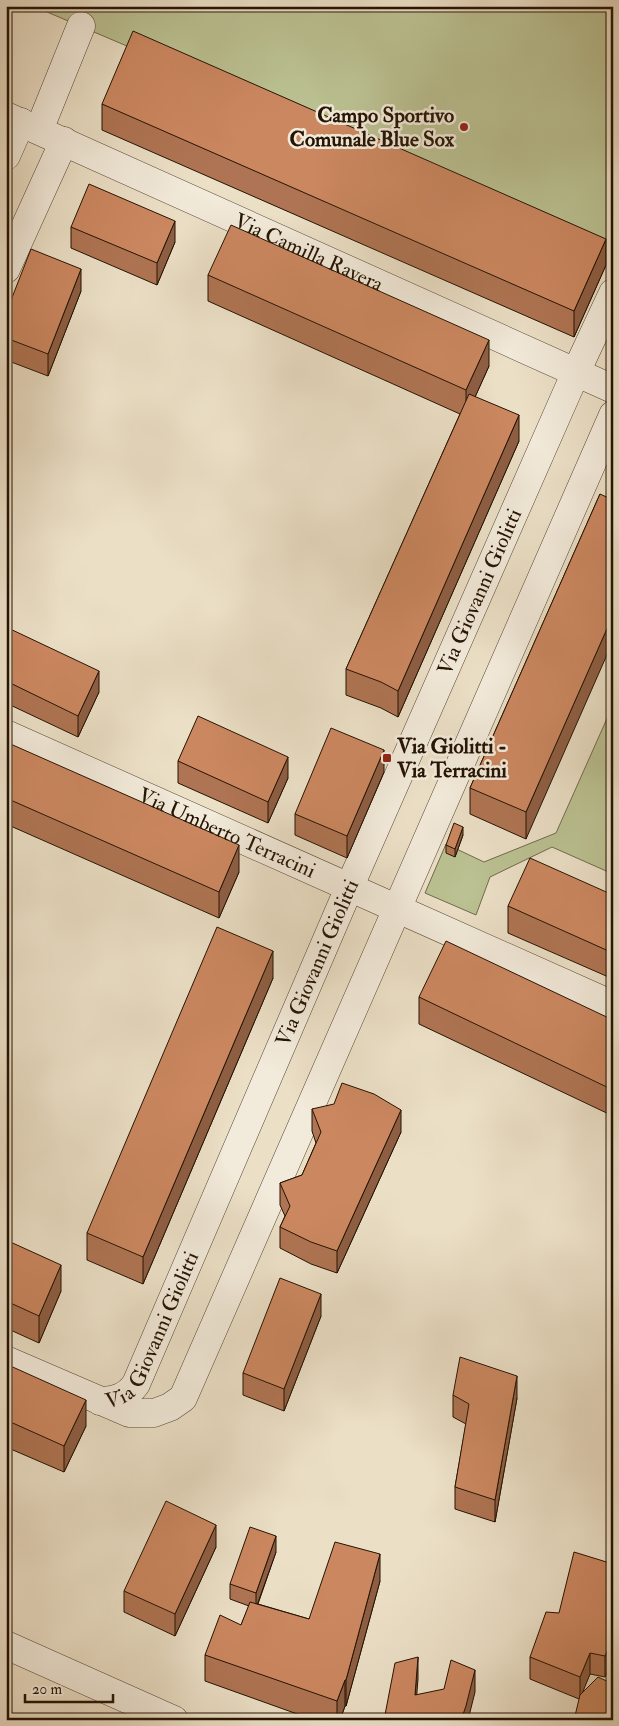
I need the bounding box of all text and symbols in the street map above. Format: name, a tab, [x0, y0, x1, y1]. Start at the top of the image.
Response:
place label: Campo Sportivo Comunale Blue Sox	[290, 102, 455, 153]
marker: Campo Sportivo Comunale Blue Sox	[458, 121, 470, 133]
street label: Via Camilla Ravera	[230, 207, 388, 298]
street label: Via Giovanni Giolitti	[431, 504, 528, 679]
place label: Via Giolitti - Via Terracini	[396, 733, 507, 784]
marker: Via Giolitti - Via Terracini	[381, 752, 393, 764]
street label: Via Umberto Terracini	[134, 782, 320, 885]
street label: Via Giovanni Giolitti	[270, 875, 365, 1051]
street label: Via Giovanni Giolitti	[103, 1247, 205, 1415]
scale bar	[25, 1671, 112, 1703]
text: 20 m	[32, 1680, 62, 1699]

